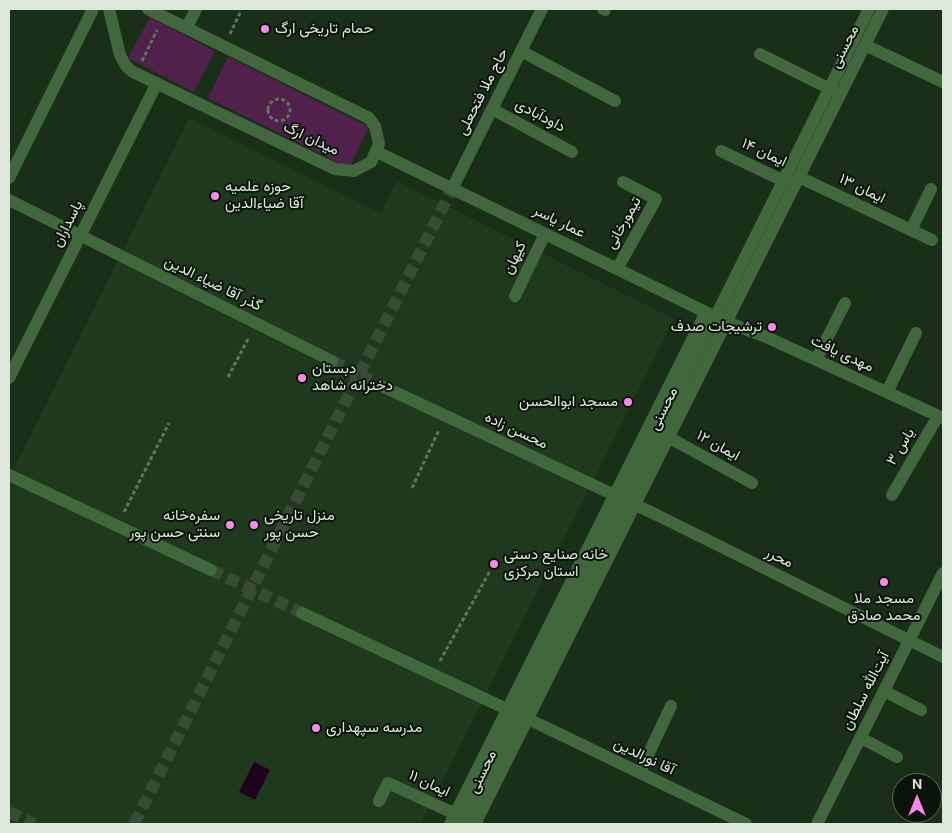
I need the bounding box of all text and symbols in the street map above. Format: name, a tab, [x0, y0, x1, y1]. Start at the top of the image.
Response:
place label: حمام تاریخی ارگ	[275, 20, 373, 38]
marker: حمام تاریخی ارگ	[259, 23, 271, 35]
street label: محسنی	[827, 23, 863, 71]
street label: حاج ملا فتحعلی	[454, 46, 512, 138]
street label: داودآبادی	[512, 95, 568, 137]
street label: میدان ارگ	[280, 118, 342, 160]
street label: ایمان ۱۴	[739, 135, 789, 171]
street label: ایمان ۱۳	[836, 170, 888, 208]
place label: حوزه علمیه آقا ضیاءالدین	[225, 178, 304, 213]
marker: حوزه علمیه آقا ضیاءالدین	[209, 190, 221, 202]
street label: تیمورخانی	[602, 194, 646, 252]
street label: پاسداران	[49, 198, 87, 250]
street label: عمار یاسر	[530, 202, 588, 242]
street label: کیهان	[499, 239, 531, 277]
street label: گذر آقا ضیاء الدین	[161, 253, 265, 315]
place label: ترشیجات صدف	[671, 318, 762, 336]
marker: ترشیجات صدف	[766, 321, 778, 333]
street label: مهدی یافت	[808, 332, 876, 376]
place label: دبستان دخترانه شاهد	[312, 360, 393, 395]
marker: دبستان دخترانه شاهد	[296, 372, 308, 384]
street label: محسنی	[646, 385, 682, 433]
place label: مسجد ابوالحسن	[519, 393, 618, 411]
marker: مسجد ابوالحسن	[622, 396, 634, 408]
street label: محسن زاده	[482, 409, 550, 453]
street label: یاس ۳	[883, 425, 919, 469]
street label: ایمان ۱۲	[693, 427, 743, 465]
place label: سفره‌خانه سنتی حسن پور	[129, 507, 220, 542]
place label: منزل تاریخی حسن پور	[264, 507, 335, 542]
marker: سفره‌خانه سنتی حسن پور	[224, 519, 236, 531]
marker: منزل تاریخی حسن پور	[248, 519, 260, 531]
street label: محرر	[762, 544, 796, 572]
place label: خانه صنایع دستی استان مرکزی	[504, 546, 608, 581]
marker: خانه صنایع دستی استان مرکزی	[488, 558, 500, 570]
marker: مسجد ملا محمد صادق	[878, 576, 890, 588]
place label: مسجد ملا محمد صادق	[848, 590, 920, 625]
street label: آیت‌الله سلطان	[839, 649, 893, 733]
place label: مدرسه سپهداری	[326, 719, 422, 737]
marker: مدرسه سپهداری	[310, 722, 322, 734]
street label: آقا نورالدین	[611, 735, 677, 779]
street label: محسنی	[465, 748, 501, 796]
street label: ایمان ۱۱	[405, 767, 453, 801]
north arrow	[892, 773, 942, 823]
text: N	[912, 775, 922, 793]

